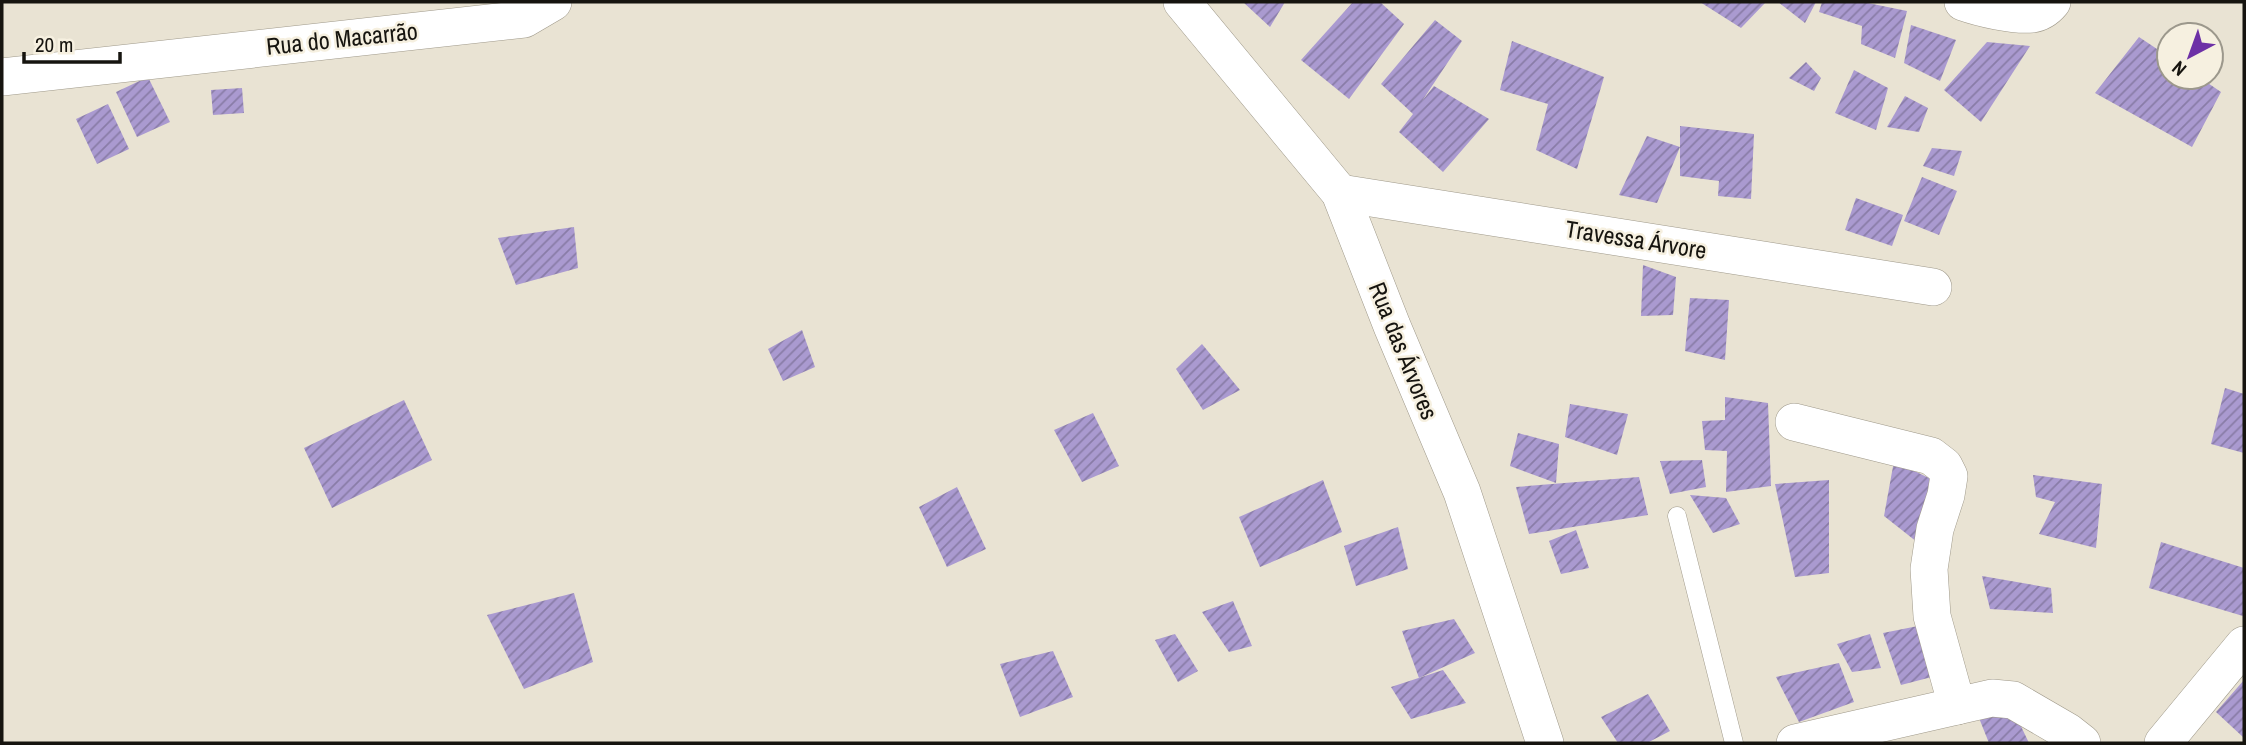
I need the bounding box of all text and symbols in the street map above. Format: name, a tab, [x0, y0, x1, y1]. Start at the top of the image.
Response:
street label: Rua do Macarrão	[265, 14, 419, 62]
scale bar	[24, 21, 121, 65]
north arrow	[2155, 21, 2225, 91]
text: 20 m	[35, 30, 73, 59]
text: N	[2166, 55, 2192, 82]
street label: Travessa Árvore	[1563, 212, 1709, 266]
street label: Rua das Árvores	[1362, 277, 1446, 424]

